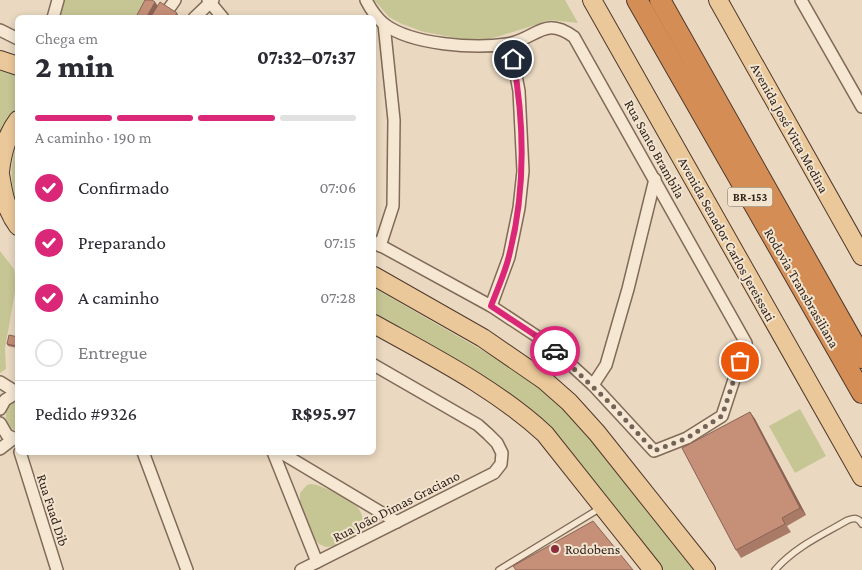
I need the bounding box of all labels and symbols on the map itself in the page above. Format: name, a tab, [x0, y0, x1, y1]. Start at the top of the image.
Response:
pin	[492, 38, 534, 80]
street label: Avenida José Vitta Medina	[748, 60, 833, 196]
street label: Rua Santo Brambila	[621, 97, 689, 201]
street label: Avenida Senador Carlos Jereissati	[675, 154, 779, 324]
road number: BR-153	[728, 188, 772, 206]
street label: Rodovia Transbrasiliana	[761, 225, 843, 351]
courier	[530, 326, 580, 376]
pin	[719, 340, 761, 382]
street label: Rua João Dimas Graciano	[330, 467, 462, 545]
street label: Rua Fuad Dib	[34, 472, 72, 548]
place label: Rodobens	[565, 541, 620, 557]
marker: Rodobens	[549, 543, 561, 555]

